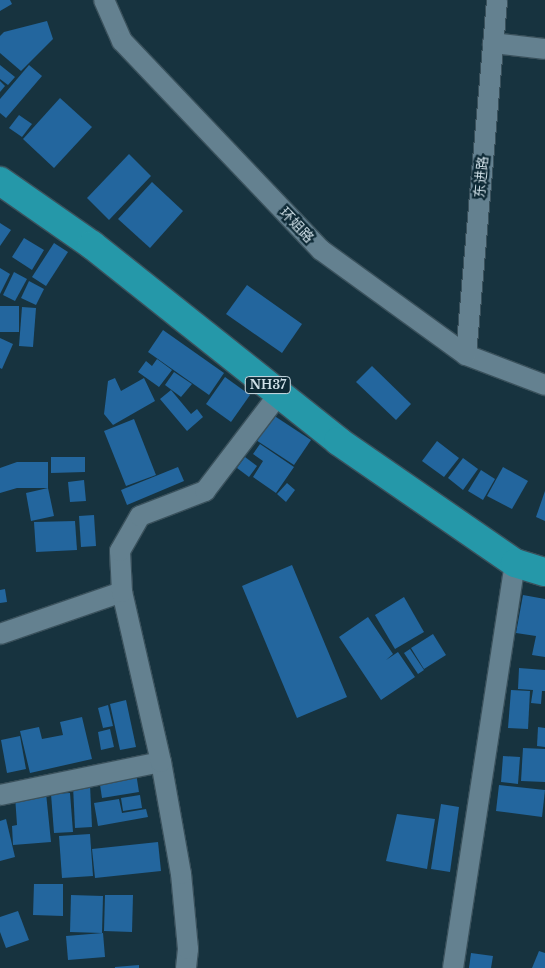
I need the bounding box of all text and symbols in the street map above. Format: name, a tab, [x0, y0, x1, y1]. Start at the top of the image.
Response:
street label: 东进路	[471, 155, 491, 199]
street label: 环姐路	[276, 204, 318, 246]
road number: NH37	[244, 376, 292, 394]

